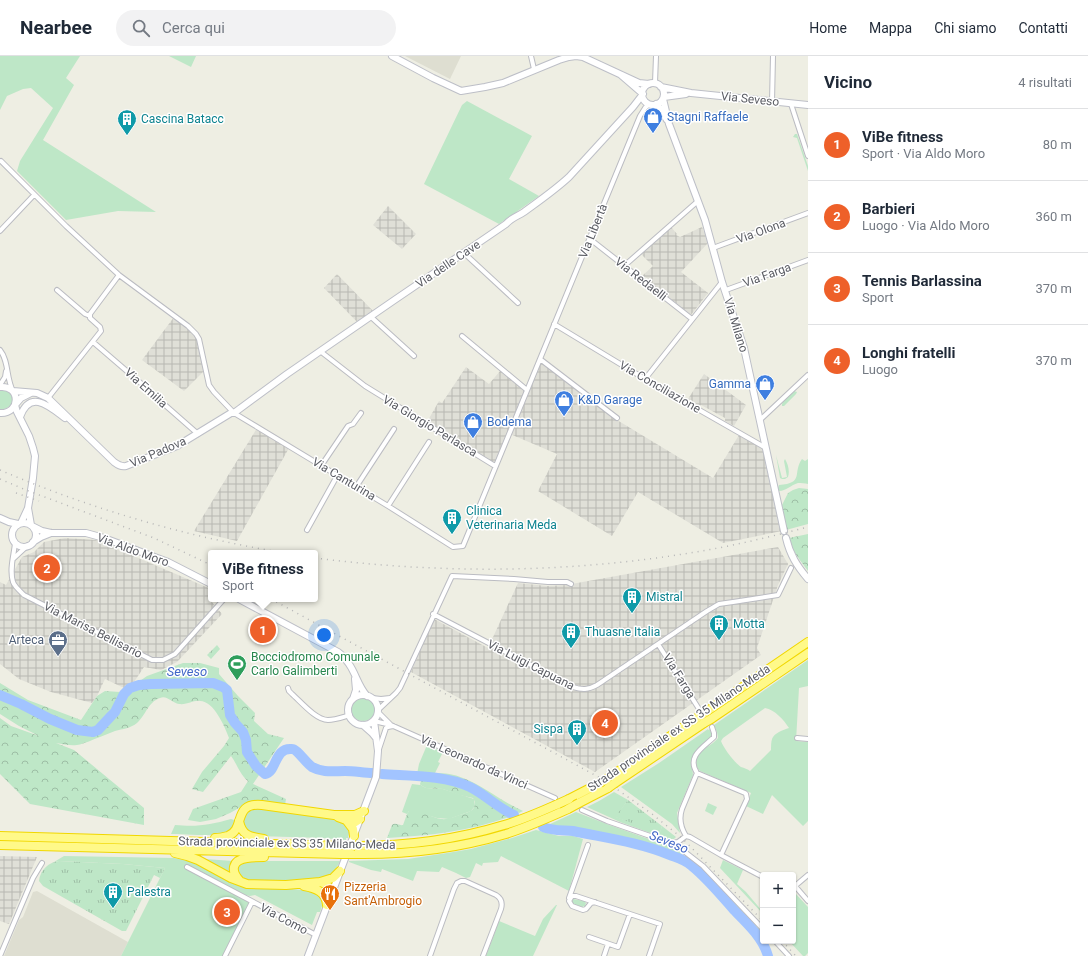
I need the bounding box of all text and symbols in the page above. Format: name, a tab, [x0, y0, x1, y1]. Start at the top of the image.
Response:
search box	[116, 10, 396, 46]
text: Nearbee	[20, 16, 92, 39]
icon: search	[130, 17, 152, 39]
text: Cerca qui	[162, 19, 225, 37]
text: Home	[809, 20, 847, 36]
text: Mappa	[869, 20, 912, 36]
text: Chi siamo	[934, 20, 996, 36]
text: Contatti	[1018, 20, 1068, 36]
text: Vicino	[824, 72, 872, 92]
text: 4 risultati	[1018, 75, 1072, 90]
street label: Via Seveso	[720, 89, 780, 109]
shop icon: Stagni Raffaele	[642, 106, 664, 134]
building icon: Cascina Batacc	[116, 108, 138, 136]
place label: Stagni Raffaele	[667, 110, 748, 124]
place label: Cascina Batacc	[141, 112, 224, 126]
text: ViBe fitness	[862, 128, 943, 146]
text: 1	[833, 137, 841, 152]
text: 80 m	[1043, 137, 1072, 152]
text: Sport · Via Aldo Moro	[862, 146, 985, 161]
text: Barbieri	[862, 200, 915, 218]
street label: Via Libertà	[576, 202, 610, 260]
text: 2	[833, 209, 841, 224]
text: 360 m	[1035, 209, 1072, 224]
street label: Via Olona	[735, 216, 787, 246]
text: Luogo · Via Aldo Moro	[862, 218, 990, 233]
street label: Via delle Cave	[413, 237, 483, 291]
street label: Via Redaelli	[612, 254, 670, 304]
street label: Via Farga	[741, 260, 793, 290]
text: Tennis Barlassina	[862, 272, 982, 290]
text: 3	[833, 281, 841, 296]
text: 370 m	[1035, 281, 1072, 296]
text: Sport	[862, 290, 893, 305]
street label: Via Milano	[721, 296, 751, 354]
text: Longhi fratelli	[862, 344, 955, 362]
text: 4	[833, 353, 841, 368]
text: 370 m	[1035, 353, 1072, 368]
street label: Via Conciliazione	[617, 358, 703, 416]
text: Luogo	[862, 362, 898, 377]
street label: Via Emilia	[122, 365, 170, 411]
shop icon: Gamma	[754, 373, 776, 401]
place label: Gamma	[709, 377, 751, 391]
shop icon: K&D Garage	[553, 389, 575, 417]
street label: Via Giorgio Perlasca	[380, 392, 480, 460]
place label: K&D Garage	[578, 393, 642, 407]
shop icon: Bodema	[462, 411, 484, 439]
place label: Bodema	[487, 415, 532, 429]
street label: Via Padova	[128, 434, 188, 470]
street label: Via Canturina	[310, 455, 378, 503]
place label: Clinica Veterinaria Meda	[466, 504, 557, 532]
building icon: Clinica Veterinaria Meda	[441, 507, 463, 535]
street label: Via Aldo Moro	[95, 531, 171, 570]
popup	[208, 550, 318, 602]
pin: 2	[34, 553, 60, 583]
text: ViBe fitness	[222, 560, 304, 578]
text: Sport	[222, 578, 254, 593]
building icon: Mistral	[621, 586, 643, 614]
place label: Mistral	[646, 590, 683, 604]
street label: Via Marisa Bellisario	[41, 599, 145, 661]
building icon: Motta	[708, 613, 730, 641]
pin: 1	[250, 615, 276, 645]
place label: Motta	[733, 617, 765, 631]
building icon: Thuasne Italia	[560, 621, 582, 649]
your location	[314, 625, 334, 645]
place label: Thuasne Italia	[585, 625, 660, 639]
office icon: Arteca	[47, 629, 69, 657]
place label: Arteca	[9, 633, 44, 647]
street label: Via Luigi Capuana	[485, 637, 577, 693]
place label: Bocciodromo Comunale Carlo Galimberti	[251, 650, 380, 678]
street label: Via Farga	[660, 651, 698, 701]
sports icon: Bocciodromo Comunale Carlo Galimberti	[226, 653, 248, 681]
street label: Strada provinciale ex SS 35 Milano-Meda	[585, 661, 773, 795]
water label: Seveso	[167, 664, 207, 679]
pin: 4	[592, 708, 618, 738]
building icon: Sispa	[566, 718, 588, 746]
place label: Sispa	[533, 722, 563, 736]
street label: Via Leonardo da Vinci	[418, 732, 530, 792]
water label: Seveso	[647, 827, 691, 857]
street label: Strada provinciale ex SS 35 Milano-Meda	[178, 834, 396, 852]
map controls	[760, 872, 796, 944]
button: +	[760, 872, 796, 908]
place label: Pizzeria Sant'Ambrogio	[344, 880, 422, 908]
building icon: Palestra	[102, 881, 124, 909]
restaurant icon: Pizzeria Sant'Ambrogio	[319, 883, 341, 911]
place label: Palestra	[127, 885, 171, 899]
pin: 3	[214, 897, 240, 927]
street label: Via Como	[258, 901, 310, 937]
button: −	[760, 908, 796, 944]

